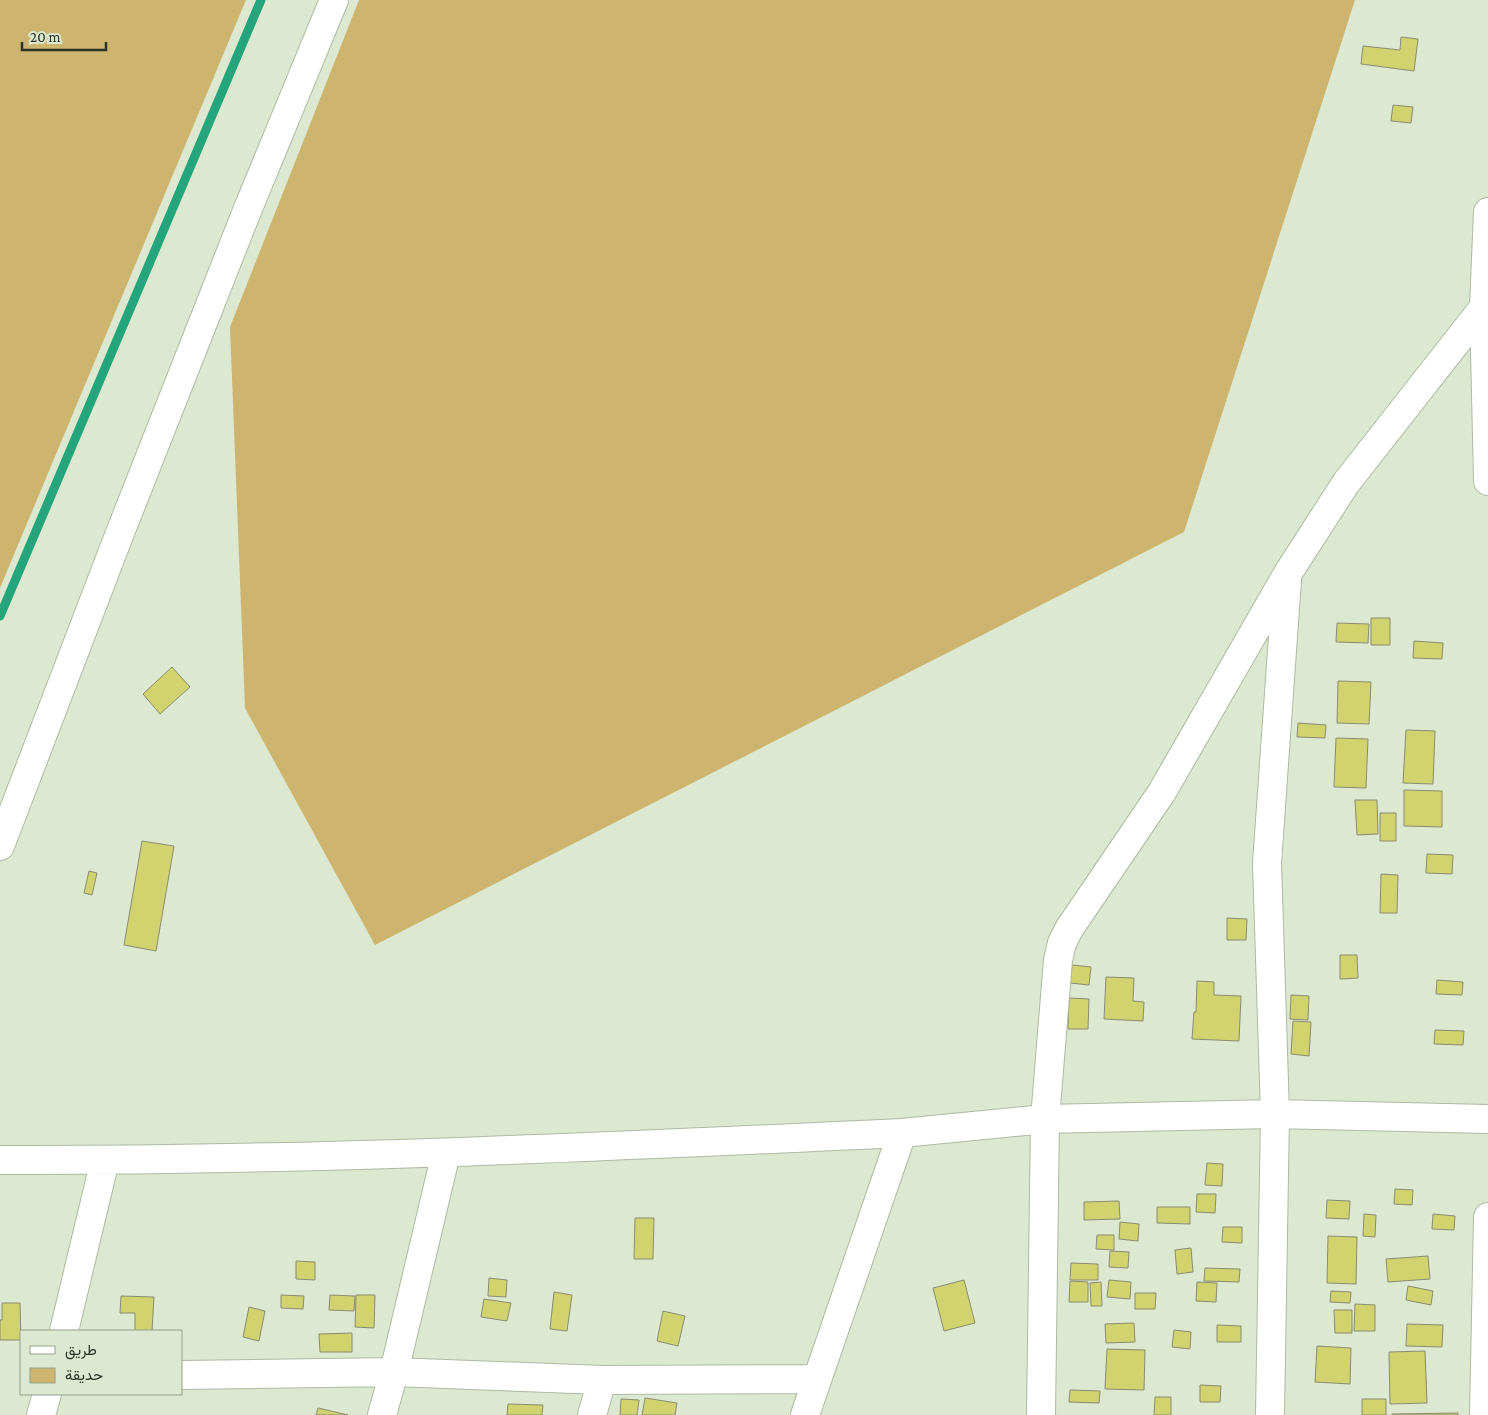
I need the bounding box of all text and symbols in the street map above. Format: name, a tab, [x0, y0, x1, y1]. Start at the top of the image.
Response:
scale bar	[22, 20, 106, 52]
text: 20 m	[30, 29, 61, 45]
legend	[20, 1330, 182, 1395]
text: طريق	[65, 1342, 97, 1360]
text: حديقة	[65, 1367, 103, 1384]

